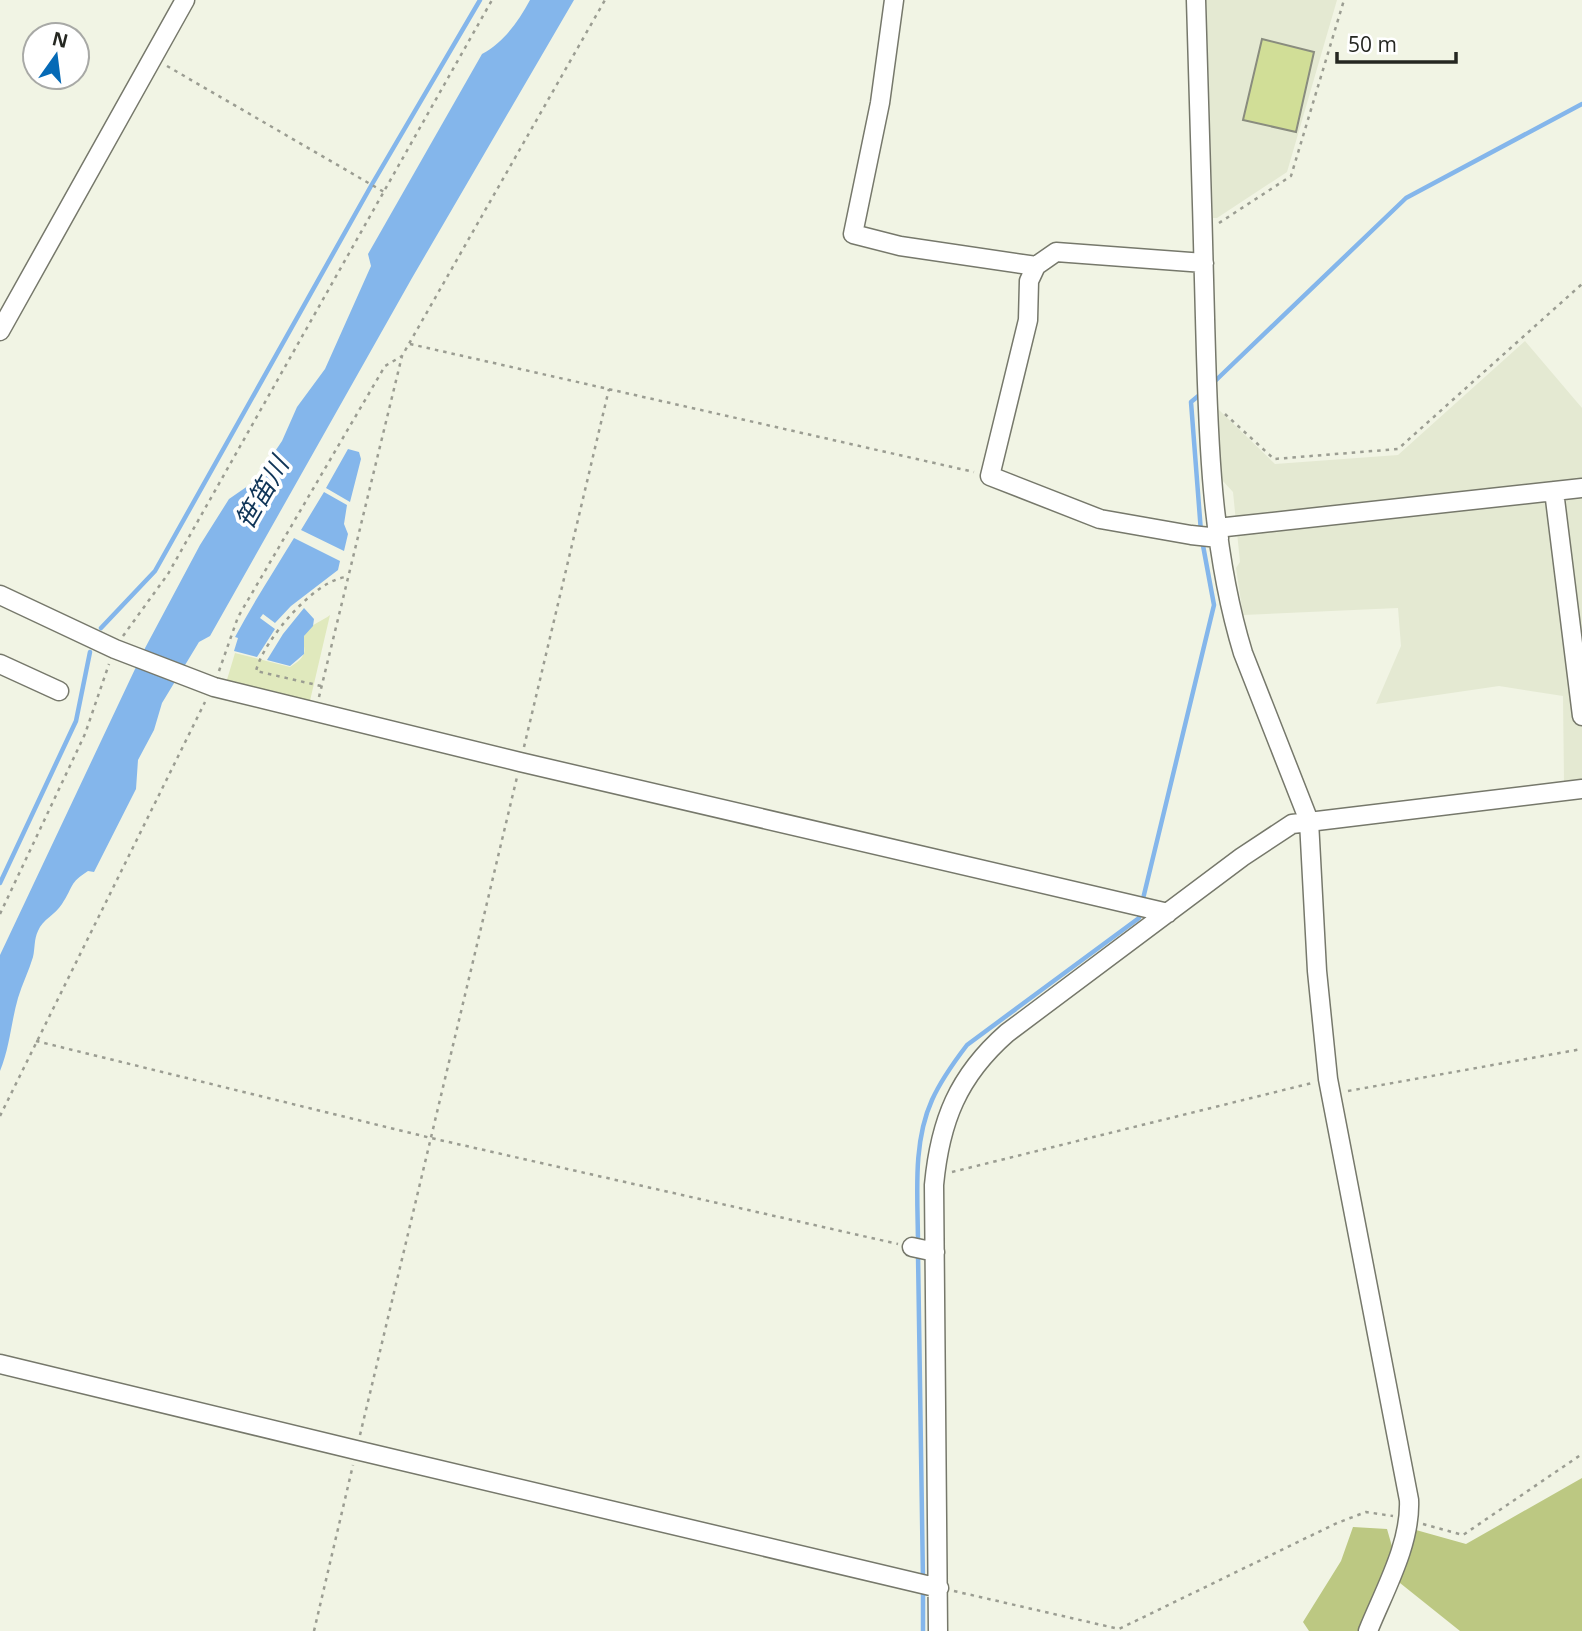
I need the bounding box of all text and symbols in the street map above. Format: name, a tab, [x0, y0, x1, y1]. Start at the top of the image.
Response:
north arrow	[21, 21, 91, 91]
scale bar	[1337, 21, 1456, 65]
text: N	[49, 25, 71, 54]
text: 50 m	[1348, 30, 1397, 58]
water label: 笹笛川	[226, 447, 298, 535]

